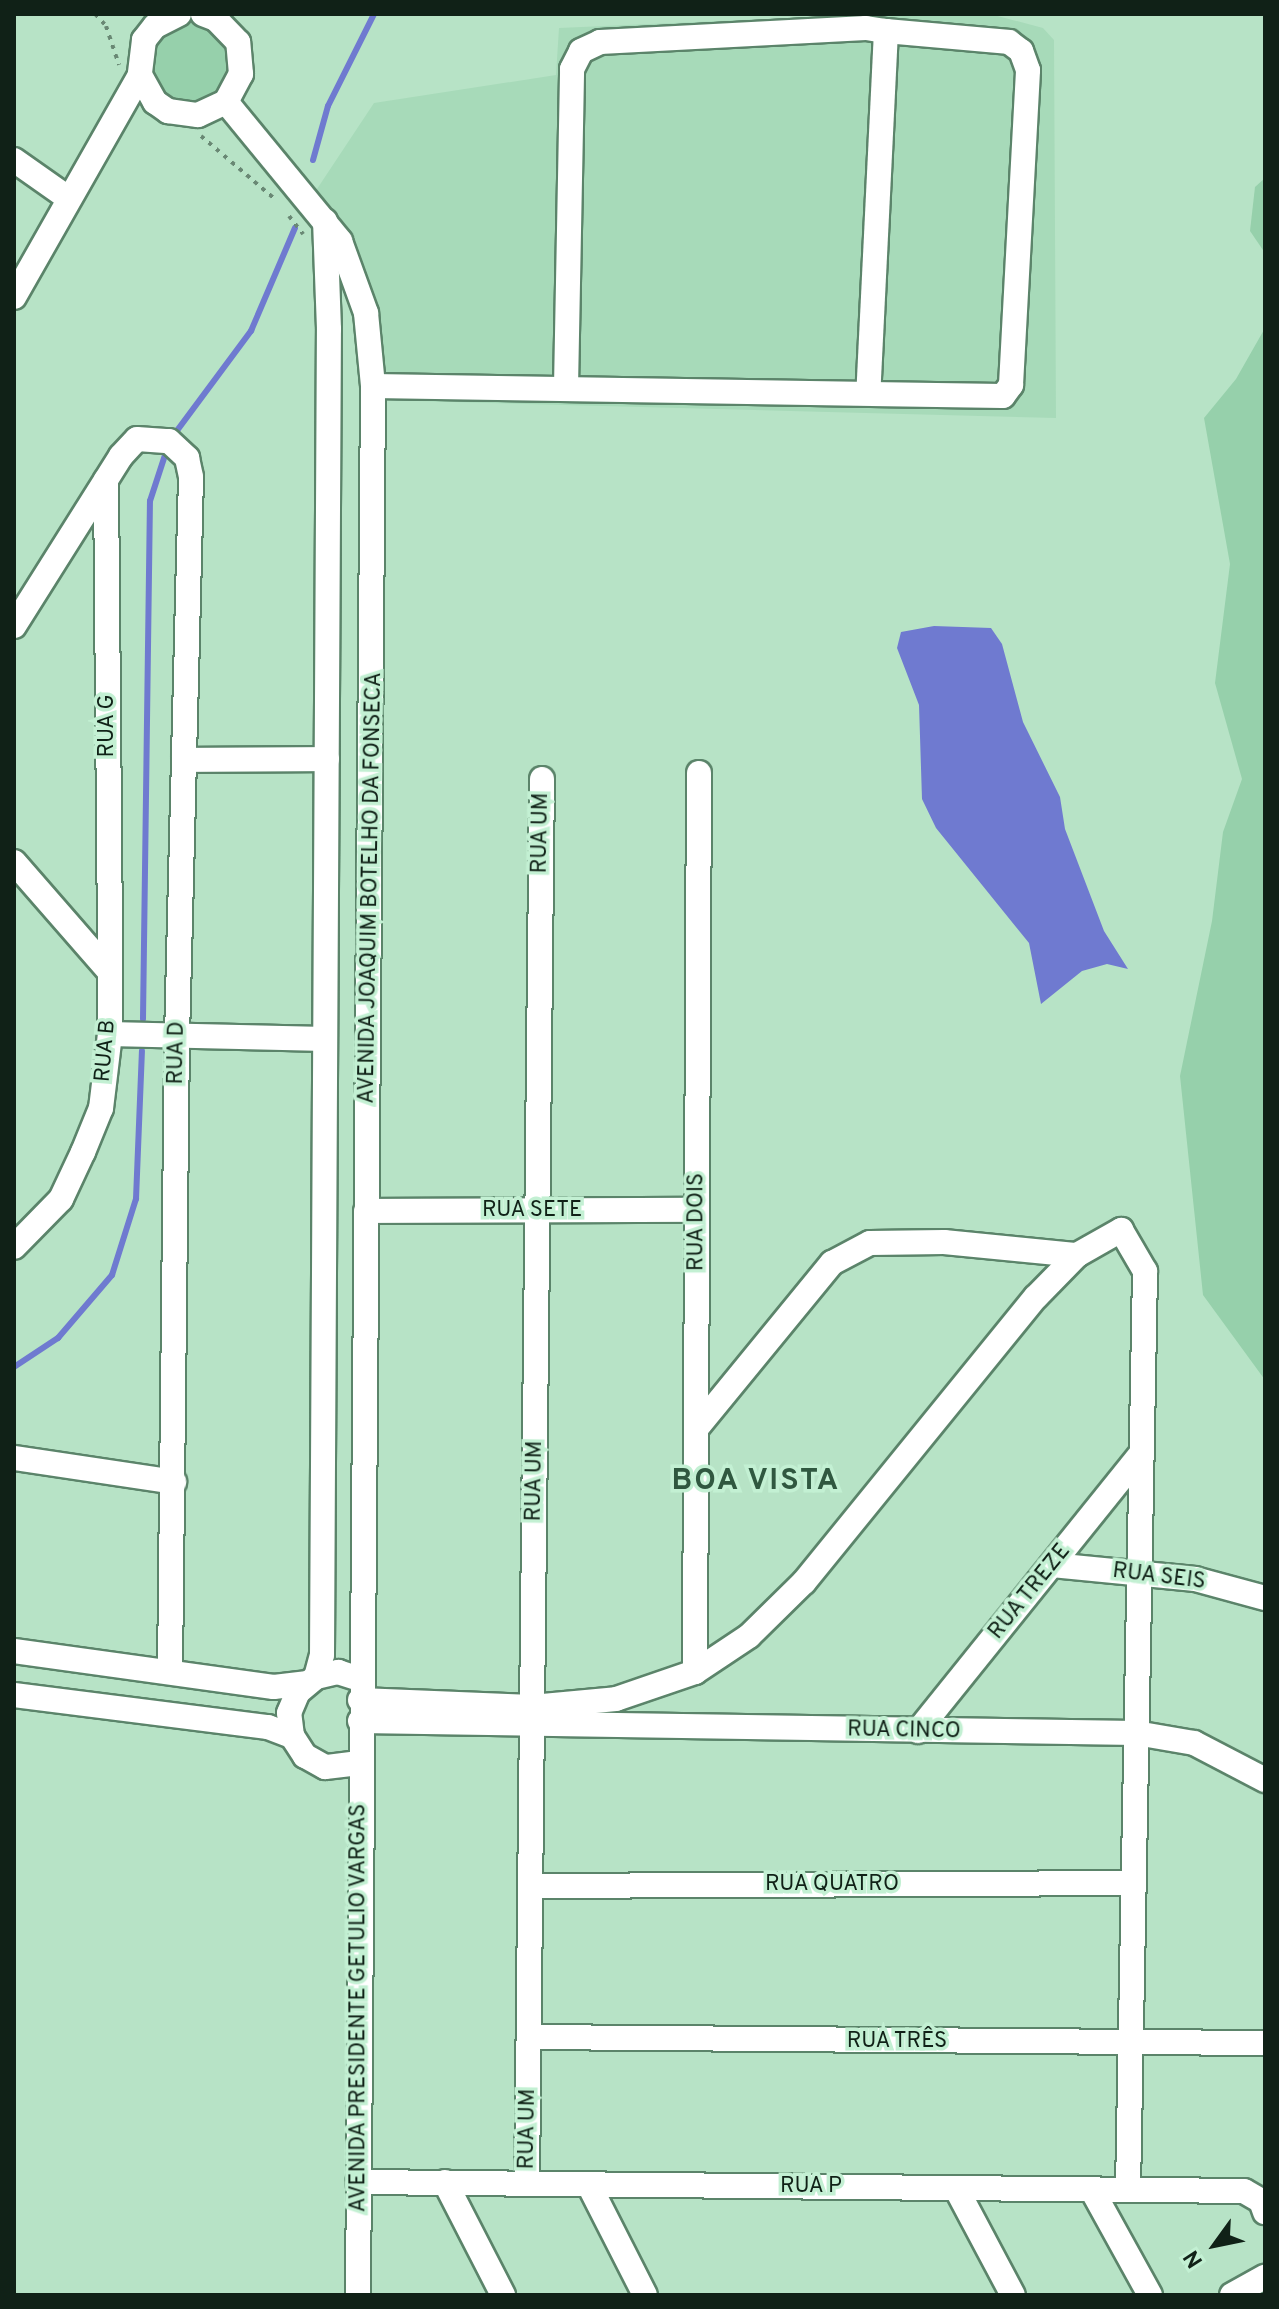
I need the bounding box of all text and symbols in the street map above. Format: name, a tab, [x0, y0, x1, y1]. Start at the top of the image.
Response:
street label: AVENIDA JOAQUIM BOTELHO DA FONSECA	[354, 671, 388, 1105]
street label: RUA G	[95, 694, 121, 758]
street label: RUA UM	[527, 792, 555, 874]
street label: RUA B	[90, 1018, 122, 1084]
street label: RUA D	[163, 1021, 191, 1085]
street label: RUA DOIS	[684, 1172, 710, 1272]
street label: RUA SETE	[481, 1198, 583, 1224]
street label: RUA UM	[521, 1440, 549, 1522]
district label: BOA VISTA	[670, 1464, 842, 1500]
street label: RUA TREZE	[983, 1538, 1077, 1646]
street label: RUA SEIS	[1111, 1558, 1207, 1596]
street label: RUA CINCO	[847, 1717, 961, 1745]
street label: AVENIDA PRESIDENTE GETULIO VARGAS	[346, 1803, 372, 2213]
street label: RUA QUATRO	[765, 1872, 899, 1898]
street label: RUA TRÊS	[846, 2029, 948, 2055]
street label: RUA UM	[514, 2088, 542, 2170]
street label: RUA P	[780, 2174, 842, 2200]
north arrow	[1175, 2205, 1255, 2285]
text: N	[1179, 2244, 1210, 2272]

